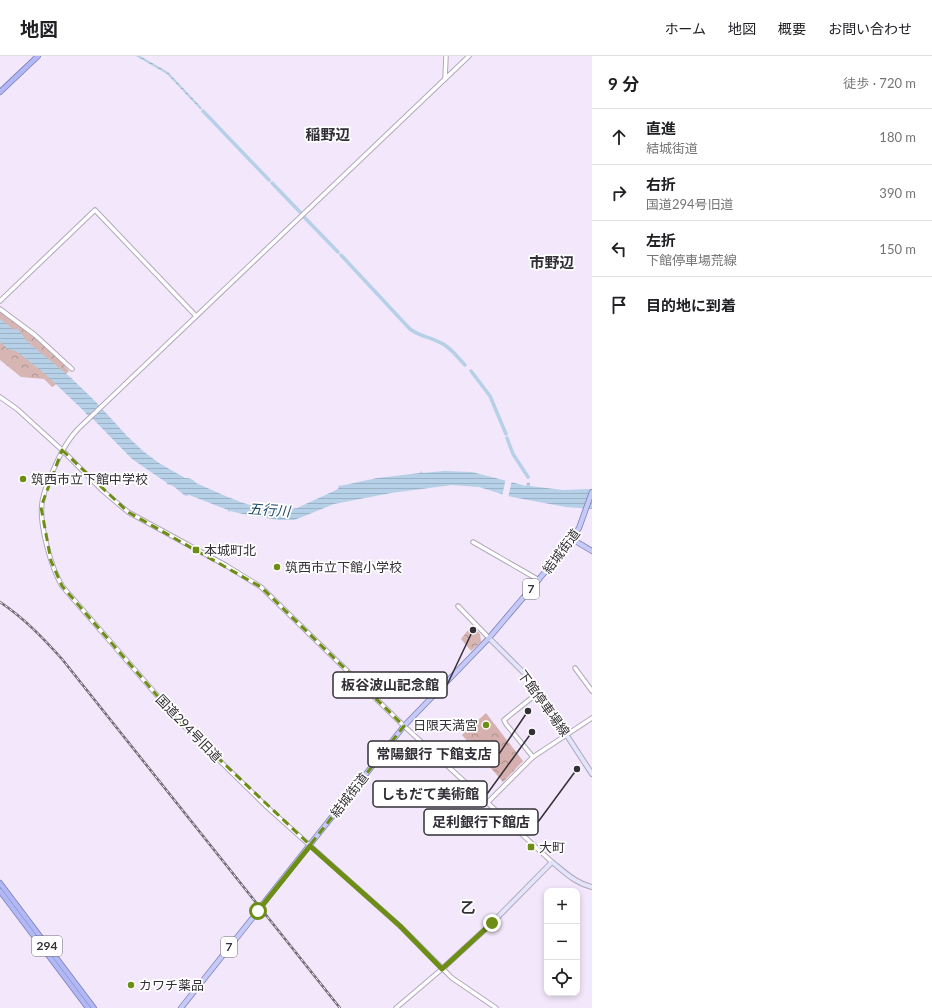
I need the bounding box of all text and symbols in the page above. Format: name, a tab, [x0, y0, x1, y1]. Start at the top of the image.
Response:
text: 地図	[20, 17, 58, 40]
text: ホーム	[664, 20, 706, 37]
text: 地図	[728, 20, 756, 37]
text: 概要	[778, 20, 806, 37]
text: お問い合わせ	[828, 20, 912, 37]
text: 9 分	[608, 73, 639, 94]
text: 徒歩 · 720 m	[843, 75, 916, 91]
text: 直進	[646, 119, 676, 137]
district label: 稲野辺	[305, 125, 351, 143]
icon: ahead	[608, 126, 630, 148]
text: 180 m	[879, 129, 916, 145]
text: 結城街道	[646, 140, 698, 156]
text: 右折	[646, 175, 676, 193]
icon: right	[608, 182, 630, 204]
text: 390 m	[879, 185, 916, 201]
text: 国道294号旧道	[646, 196, 734, 212]
text: 左折	[646, 231, 676, 249]
icon: left	[608, 238, 630, 260]
text: 150 m	[879, 241, 916, 257]
text: 下館停車場荒線	[646, 252, 737, 268]
district label: 市野辺	[529, 253, 575, 271]
icon: arrive	[608, 294, 630, 316]
text: 目的地に到着	[646, 296, 736, 314]
place label: 筑西市立下館中学校	[31, 471, 148, 487]
marker: 筑西市立下館中学校	[18, 474, 28, 484]
water label: 五行川	[247, 500, 293, 520]
street label: 結城街道	[539, 525, 583, 577]
place label: 本城町北	[204, 542, 256, 558]
marker: 本城町北	[191, 545, 201, 555]
place label: 筑西市立下館小学校	[285, 559, 402, 575]
marker: 筑西市立下館小学校	[272, 562, 282, 572]
road number: 7	[523, 579, 539, 599]
street label: 下館停車場線	[515, 667, 573, 739]
callout: 板谷波山記念館	[333, 672, 447, 698]
text: 板谷波山記念館	[341, 676, 439, 693]
street label: 国道294号旧道	[153, 691, 225, 765]
place label: 日限天満宮	[413, 717, 478, 733]
marker: 日限天満宮	[481, 720, 491, 730]
callout: 常陽銀行 下館支店	[368, 741, 499, 767]
text: 常陽銀行 下館支店	[376, 745, 492, 762]
street label: 結城街道	[327, 770, 371, 820]
callout: しもだて美術館	[373, 781, 487, 807]
text: しもだて美術館	[381, 785, 479, 802]
callout: 足利銀行下館店	[424, 809, 538, 835]
text: 足利銀行下館店	[432, 813, 530, 830]
place label: 大町	[539, 839, 565, 855]
marker: 大町	[526, 842, 536, 852]
map controls	[544, 888, 580, 996]
button: +	[544, 888, 580, 924]
district label: 乙	[460, 898, 476, 916]
route start	[249, 902, 267, 920]
route end	[483, 914, 501, 932]
button: −	[544, 924, 580, 960]
road number: 294	[32, 936, 62, 956]
road number: 7	[221, 937, 237, 957]
button: locate	[544, 960, 580, 996]
place label: カワチ薬品	[139, 977, 204, 993]
marker: カワチ薬品	[126, 980, 136, 990]

